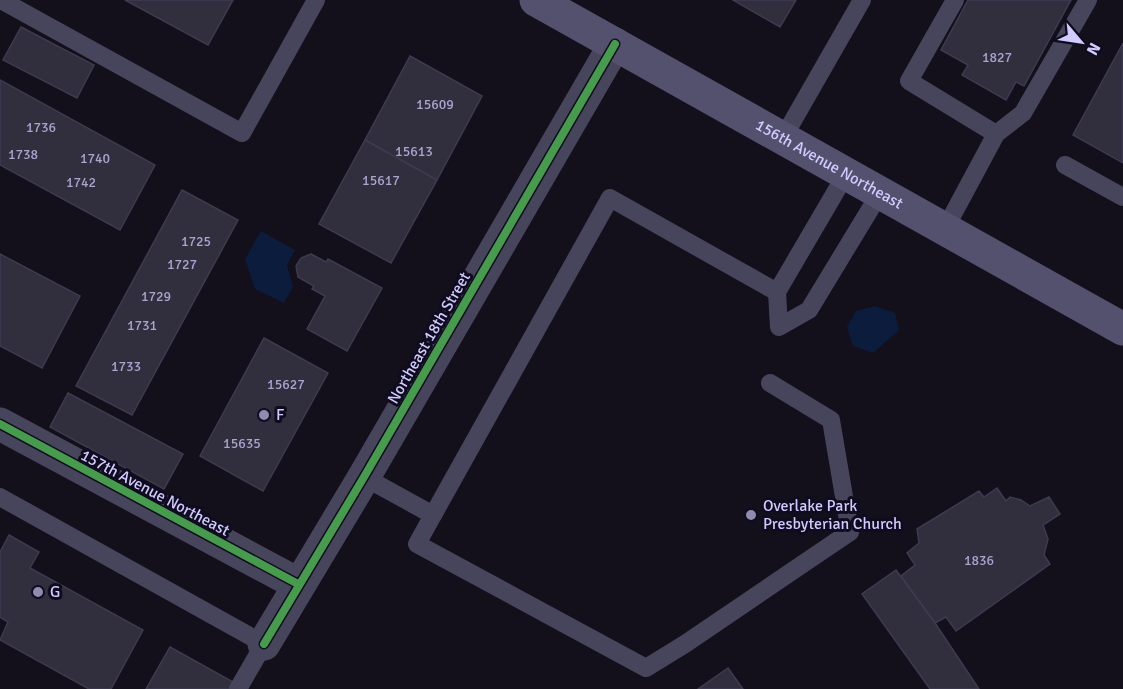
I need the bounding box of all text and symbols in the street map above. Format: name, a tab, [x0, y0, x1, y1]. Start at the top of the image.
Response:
north arrow	[1051, 12, 1111, 72]
text: N	[1082, 39, 1105, 59]
house number: 1827	[982, 49, 1012, 66]
house number: 15609	[416, 96, 454, 113]
street label: 156th Avenue Northeast	[752, 115, 907, 214]
house number: 1736	[26, 119, 56, 136]
house number: 15613	[395, 143, 433, 160]
house number: 1738	[8, 146, 38, 163]
house number: 1740	[80, 150, 110, 167]
house number: 15617	[362, 172, 400, 189]
house number: 1742	[66, 174, 96, 191]
house number: 1725	[181, 233, 211, 250]
house number: 1727	[167, 256, 197, 273]
street label: Northeast 18th Street	[383, 268, 475, 407]
house number: 1729	[141, 288, 171, 305]
house number: 1731	[127, 317, 157, 334]
house number: 1733	[111, 358, 141, 375]
house number: 15627	[267, 376, 305, 393]
place label: F	[276, 405, 284, 425]
marker: F	[257, 408, 271, 422]
house number: 15635	[223, 435, 261, 452]
street label: 157th Avenue Northeast	[77, 445, 233, 541]
place label: Overlake Park Presbyterian Church	[763, 496, 902, 534]
marker: Overlake Park Presbyterian Church	[744, 508, 758, 522]
house number: 1836	[964, 552, 994, 569]
place label: G	[50, 582, 60, 602]
marker: G	[31, 585, 45, 599]

